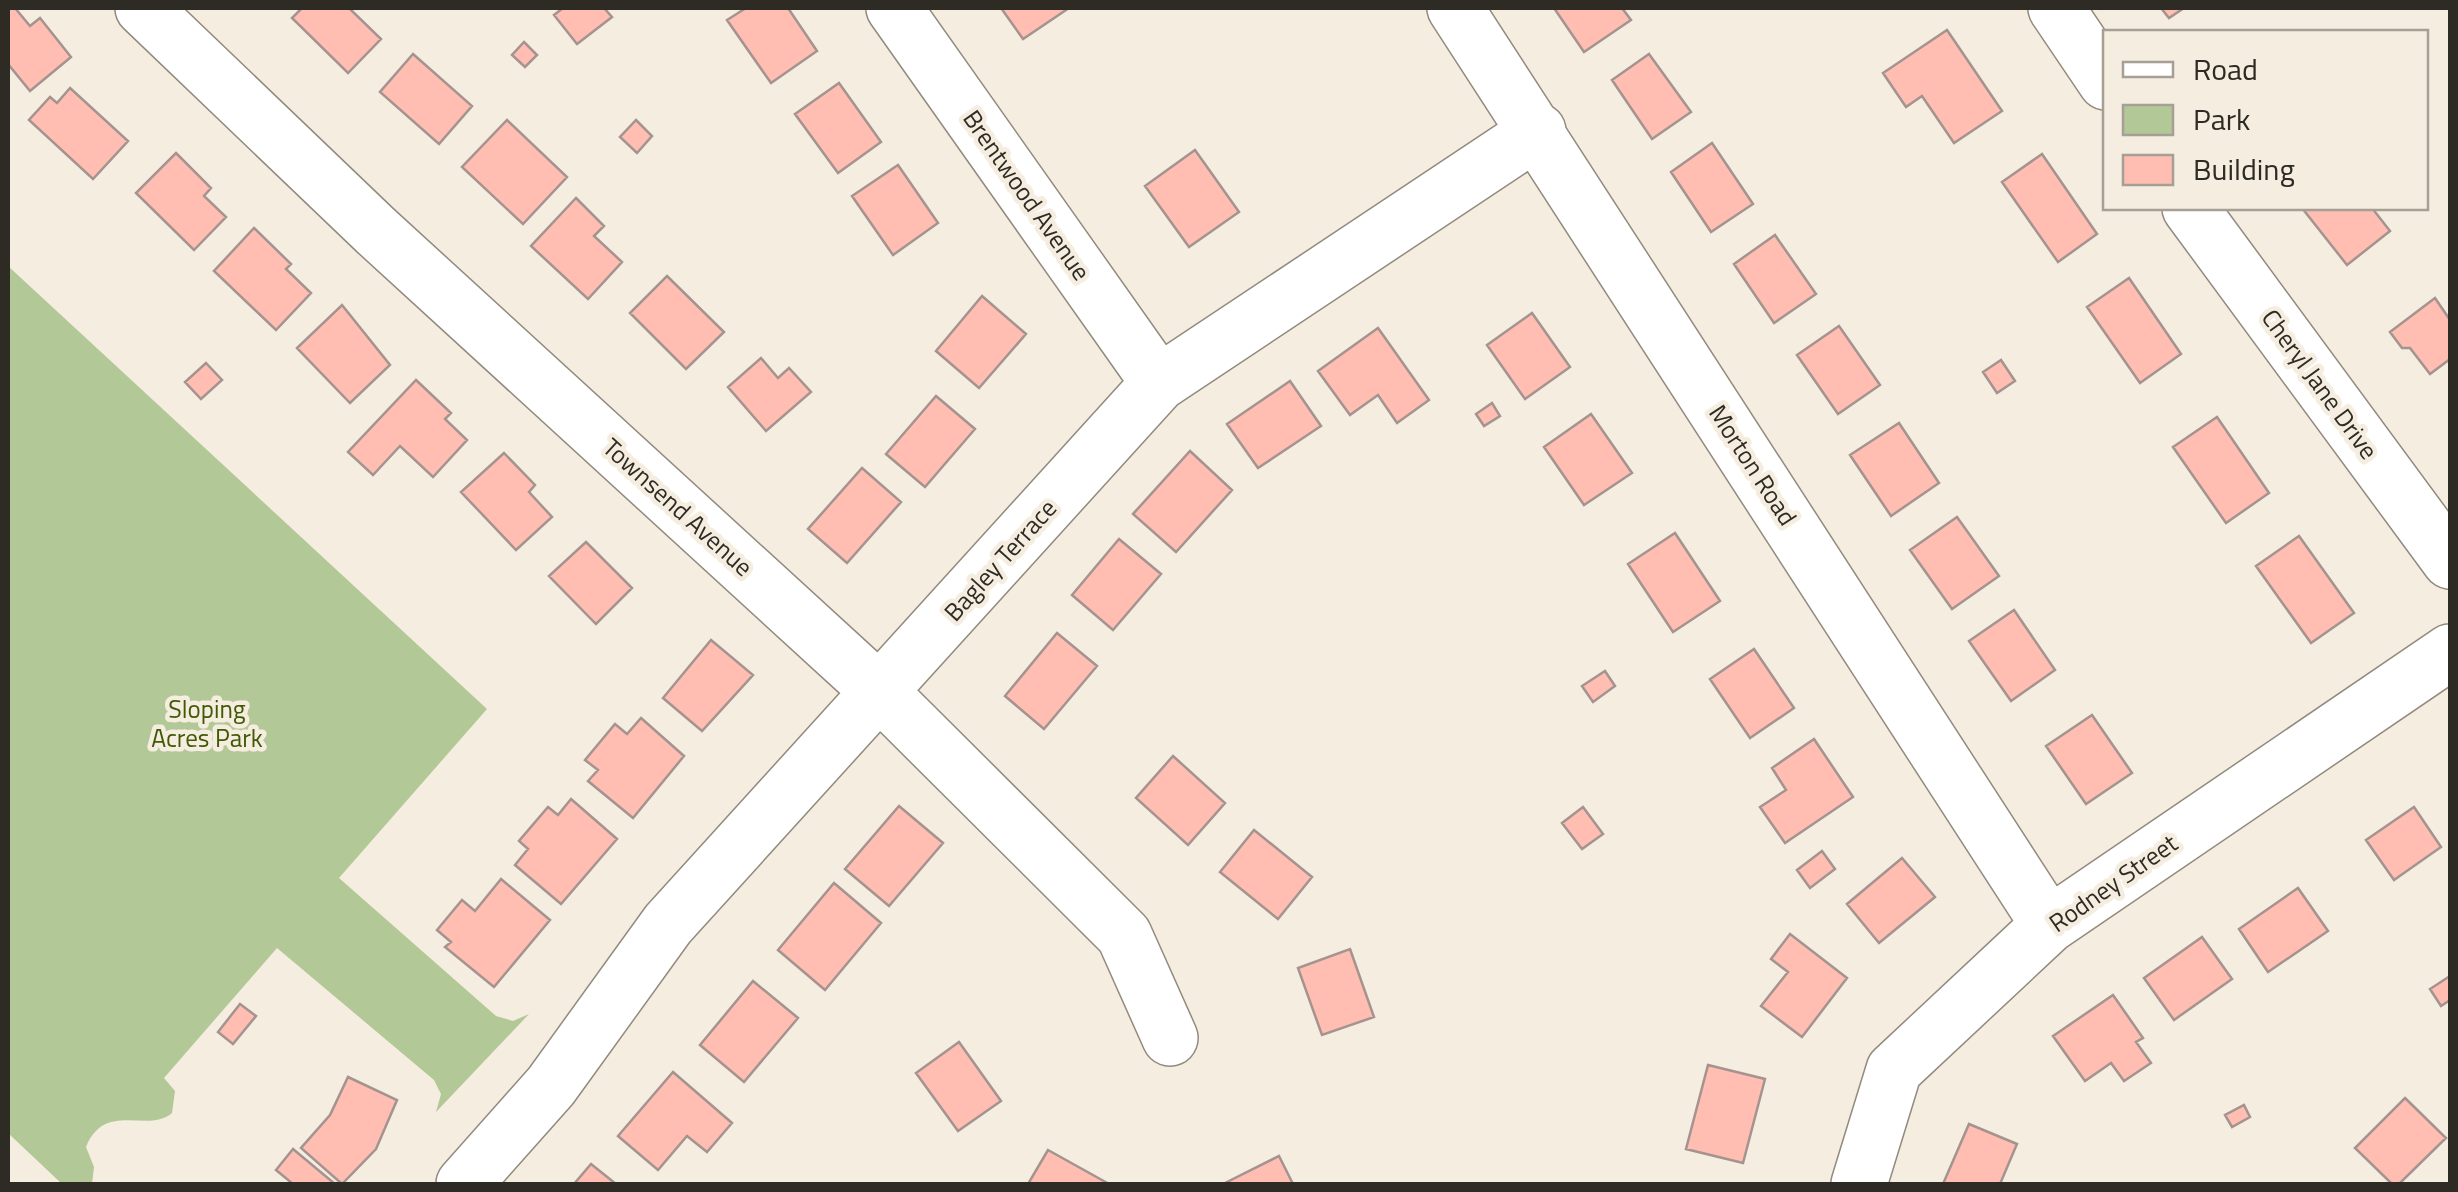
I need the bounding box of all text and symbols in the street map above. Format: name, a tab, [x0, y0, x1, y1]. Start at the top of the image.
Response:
legend	[2103, 30, 2428, 210]
text: Road	[2193, 46, 2258, 92]
text: Park	[2193, 96, 2250, 142]
street label: Brentwood Avenue	[954, 102, 1100, 288]
text: Building	[2193, 146, 2295, 192]
street label: Cheryl Jane Drive	[2252, 301, 2388, 467]
street label: Morton Road	[1700, 397, 1806, 533]
street label: Townsend Avenue	[594, 429, 762, 585]
street label: Bagley Terrace	[935, 490, 1065, 630]
park label: Sloping Acres Park	[151, 690, 263, 757]
street label: Rodney Street	[2041, 824, 2185, 941]

